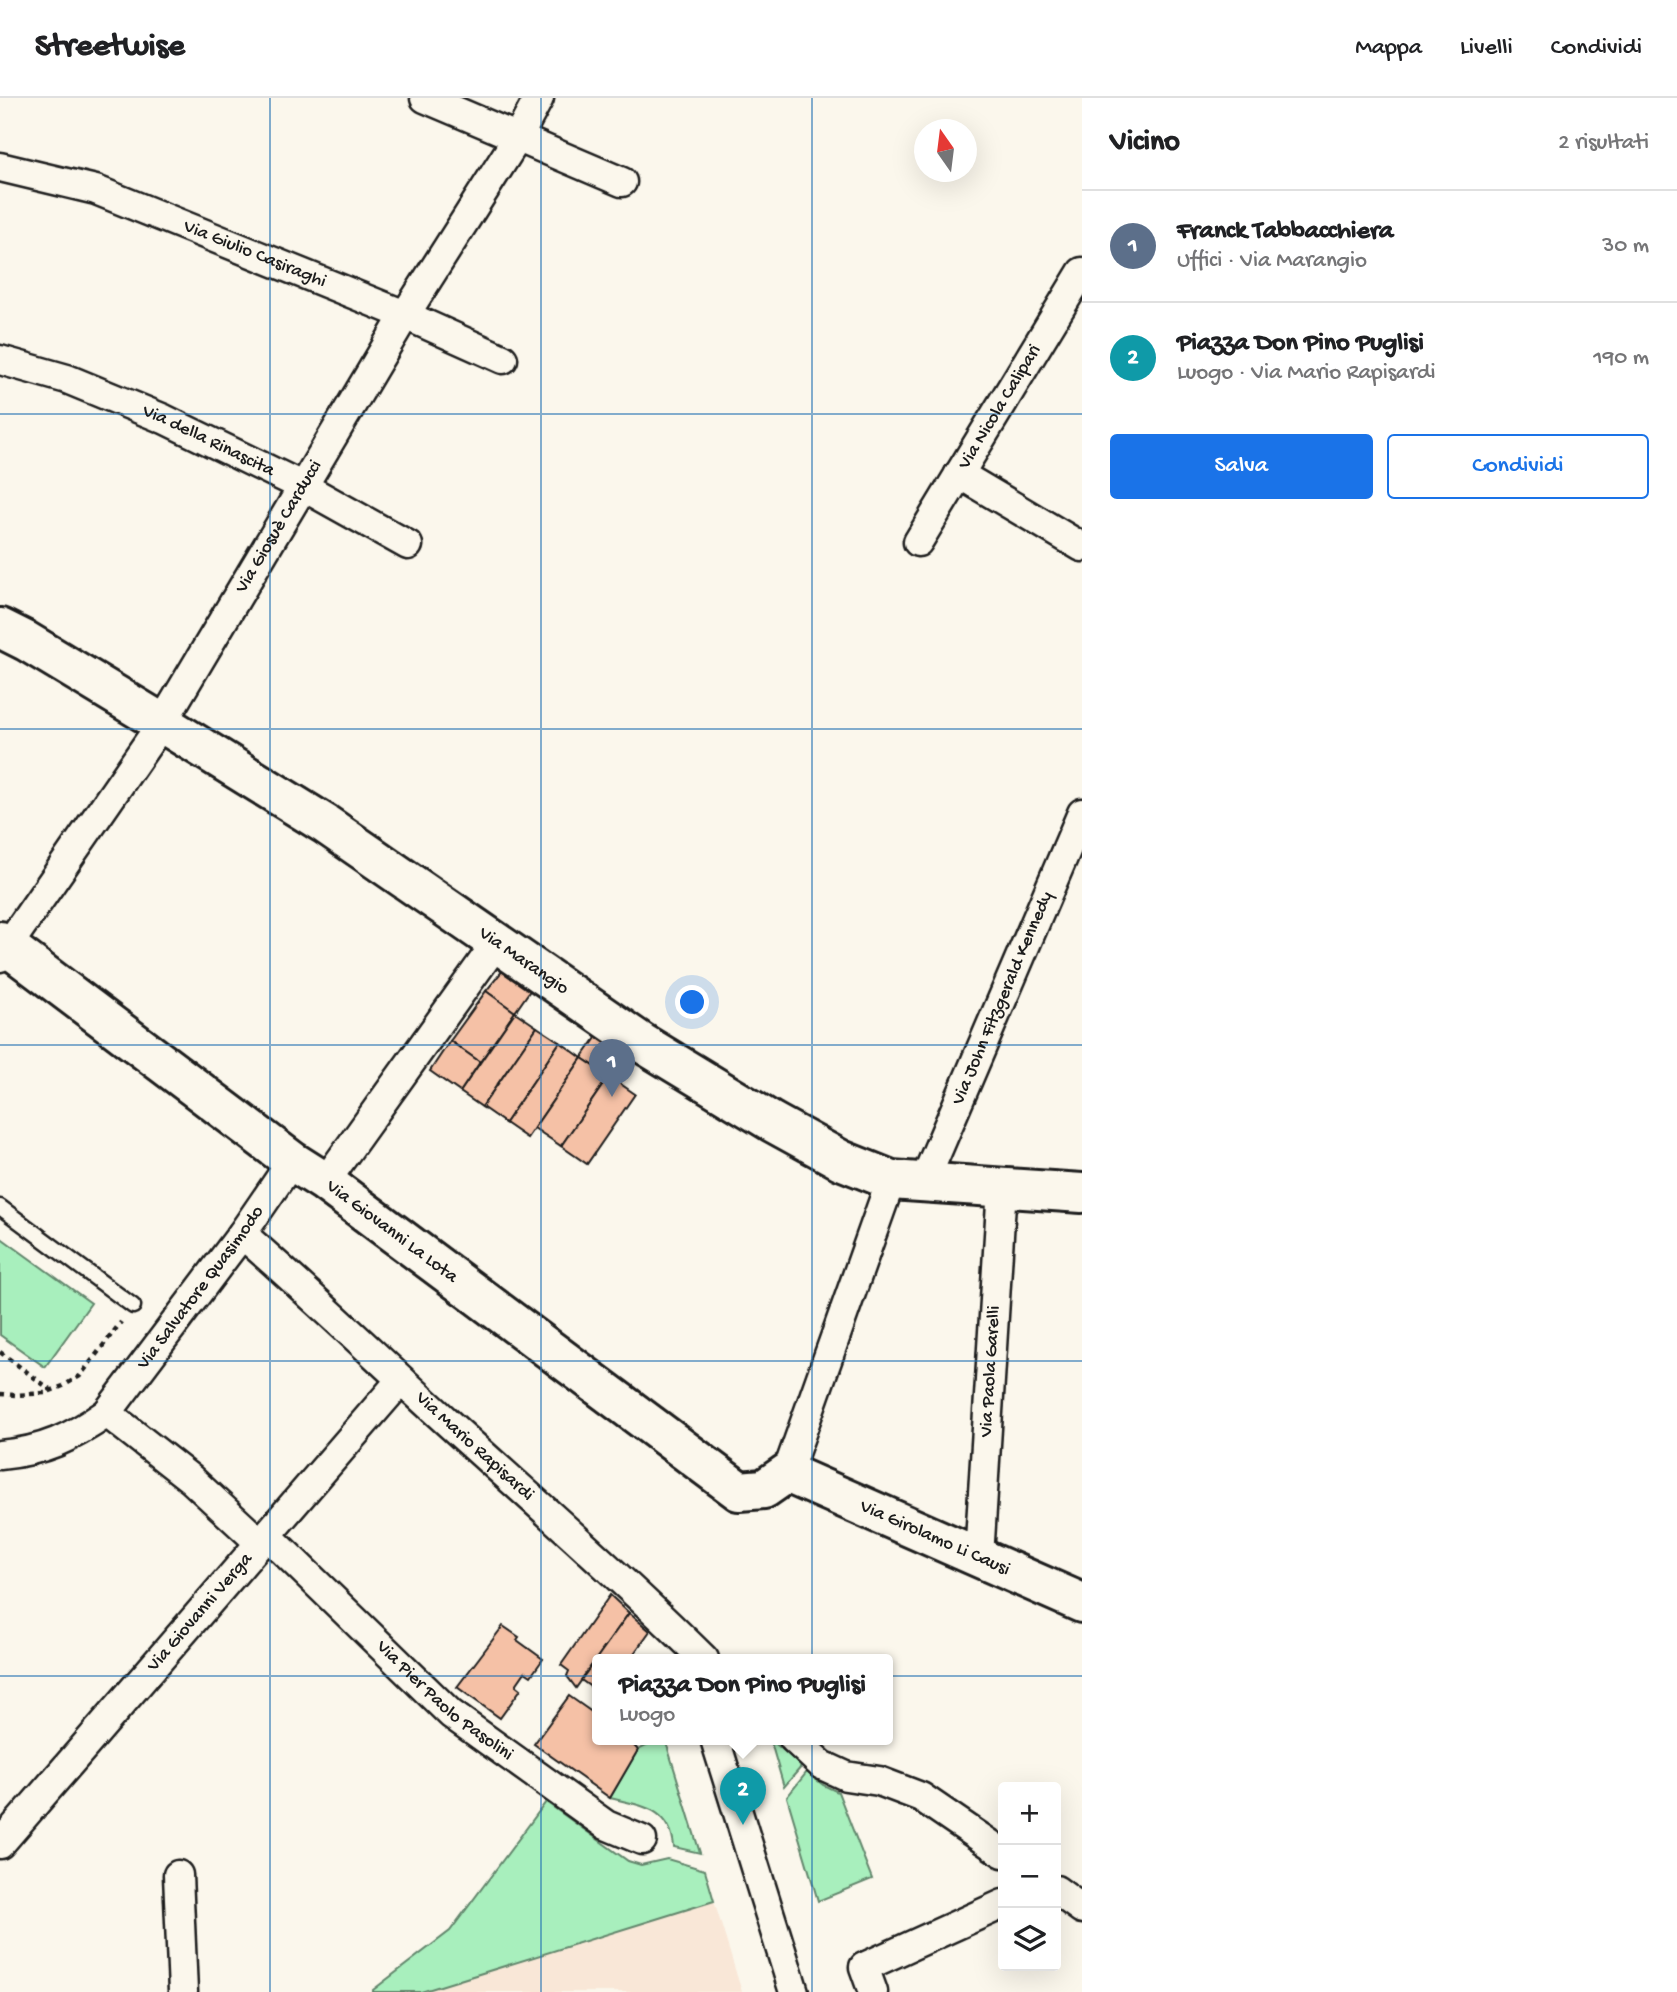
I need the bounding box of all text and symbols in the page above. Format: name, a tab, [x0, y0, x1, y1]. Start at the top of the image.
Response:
text: Streetwise	[35, 29, 185, 67]
text: Mappa	[1355, 34, 1422, 63]
text: Livelli	[1460, 34, 1513, 63]
text: Condividi	[1551, 34, 1642, 63]
north arrow	[914, 119, 977, 182]
text: Vicino	[1110, 126, 1180, 161]
text: 2 risultati	[1558, 130, 1649, 157]
street label: Via Giulio Casiraghi	[179, 215, 330, 293]
text: Franck Tabbacchiera	[1177, 217, 1394, 248]
text: 1	[1128, 233, 1138, 260]
text: 30 m	[1602, 233, 1649, 260]
text: Uffici · Via Marangio	[1177, 248, 1367, 275]
text: Piazza Don Pino Puglisi	[1177, 329, 1424, 360]
street label: Via Nicola Calipari	[953, 340, 1047, 474]
text: 2	[1127, 345, 1139, 372]
text: 190 m	[1593, 345, 1649, 372]
text: Luogo · Via Mario Rapisardi	[1177, 360, 1436, 387]
street label: Via della Rinascita	[138, 399, 279, 483]
button: Salva	[1110, 434, 1373, 499]
button: Condividi	[1387, 434, 1649, 499]
street label: Via Giosuè Carducci	[230, 456, 327, 598]
street label: Via John Fitzgerald Kennedy	[947, 887, 1059, 1109]
street label: Via Marangio	[473, 921, 573, 1000]
your location	[675, 985, 709, 1019]
pin: 1	[589, 1039, 635, 1097]
street label: Via Giovanni La Lota	[321, 1175, 463, 1289]
street label: Via Salvatore Quasimodo	[132, 1201, 269, 1375]
street label: Via Paola Garelli	[975, 1305, 1006, 1439]
street label: Via Mario Rapisardi	[410, 1386, 539, 1506]
street label: Via Girolamo Li Causi	[855, 1495, 1013, 1581]
street label: Via Giovanni Verga	[142, 1547, 259, 1677]
street label: Via Pier Paolo Pasolini	[370, 1635, 518, 1766]
popup	[592, 1654, 893, 1745]
text: Piazza Don Pino Puglisi	[619, 1671, 866, 1702]
text: Luogo	[619, 1702, 675, 1729]
pin: 2	[720, 1767, 766, 1825]
map controls	[998, 1782, 1061, 1971]
button: +	[998, 1782, 1061, 1845]
button: −	[998, 1845, 1061, 1908]
button: layers	[998, 1908, 1061, 1971]

